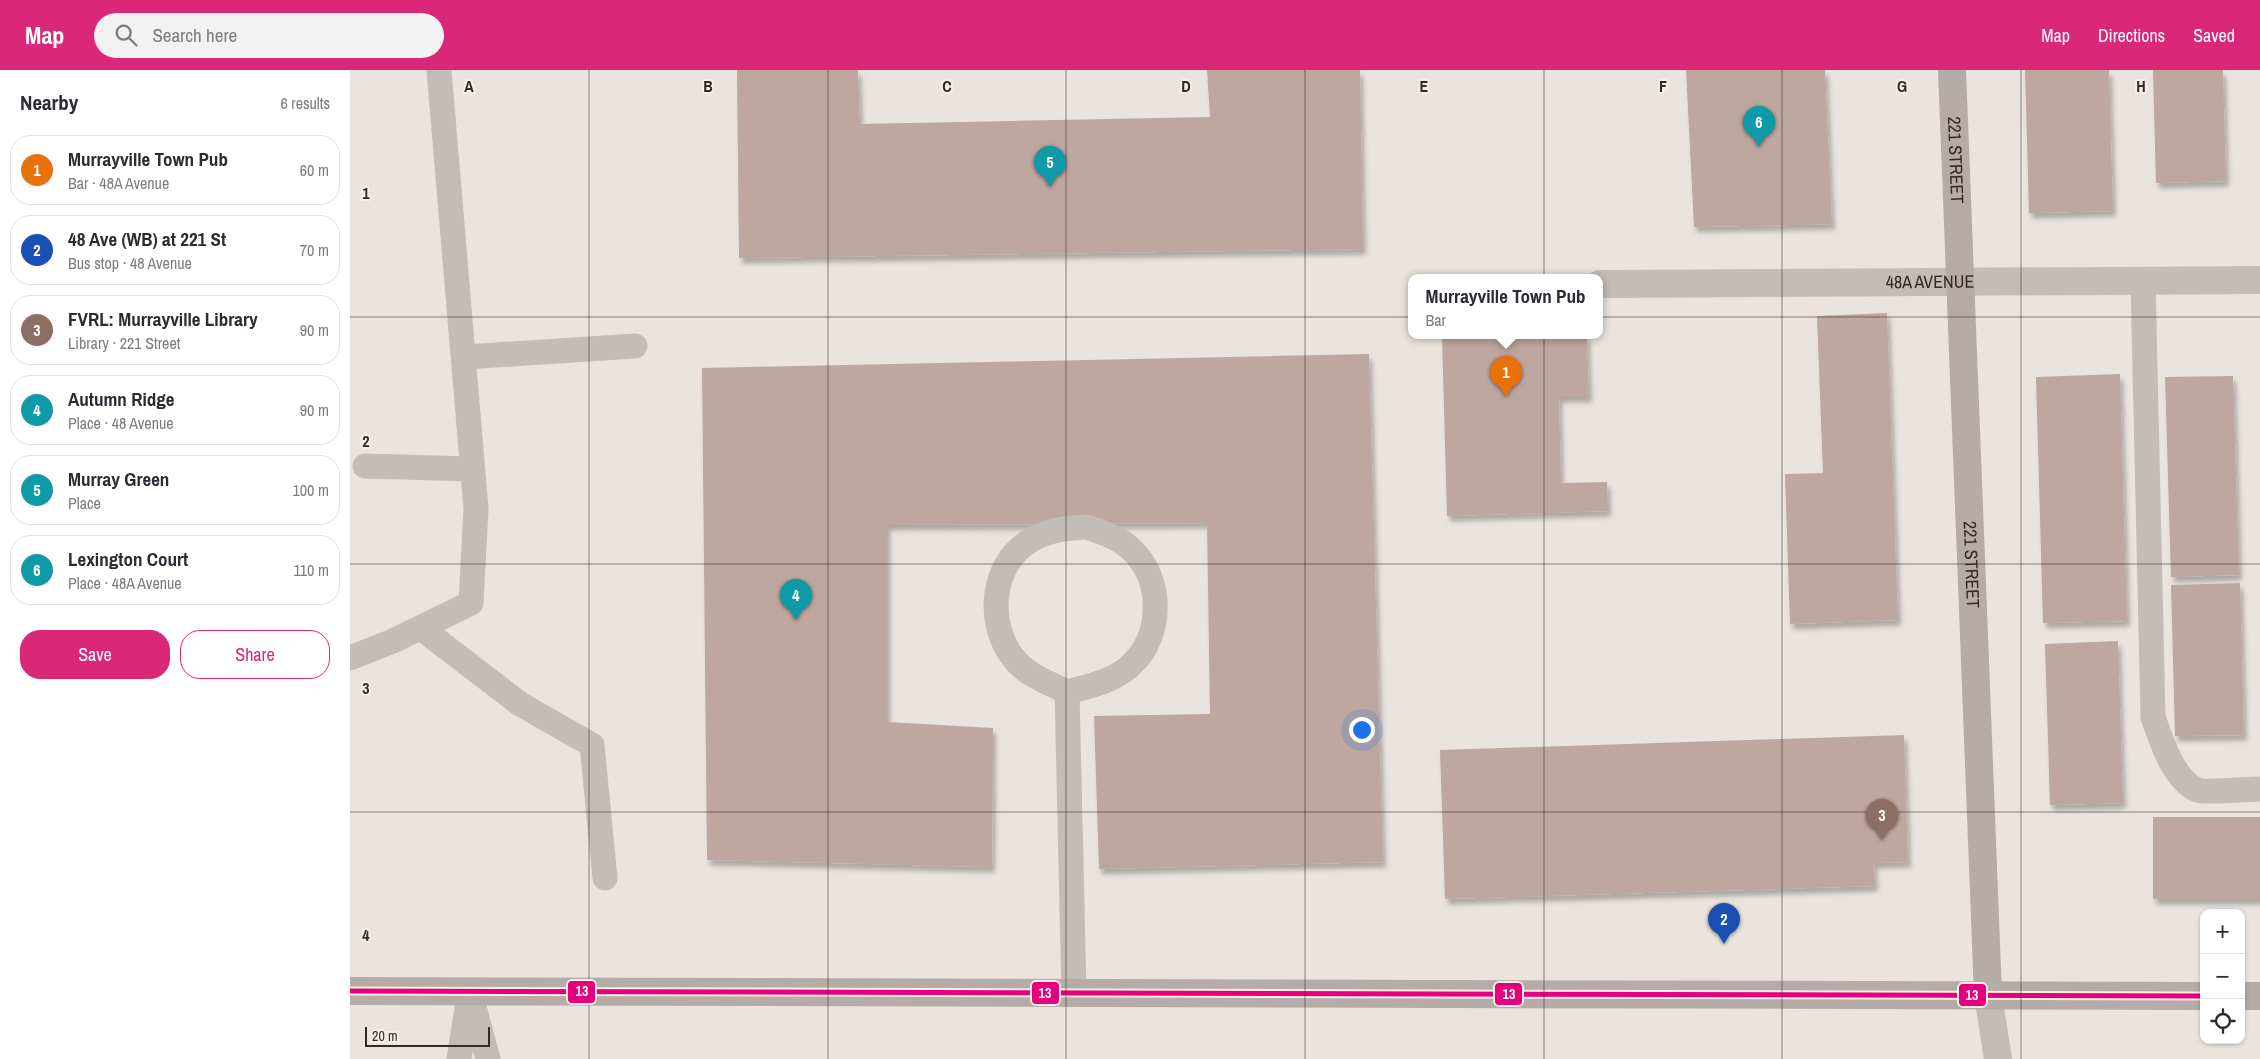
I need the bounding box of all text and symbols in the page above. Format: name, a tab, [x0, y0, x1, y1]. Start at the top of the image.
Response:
search box	[94, 13, 444, 58]
text: Map	[25, 19, 64, 51]
icon: search	[112, 21, 140, 49]
text: Search here	[152, 22, 237, 48]
text: Map	[2041, 23, 2070, 48]
text: Directions	[2098, 23, 2165, 48]
text: Saved	[2193, 23, 2235, 48]
text: A	[464, 75, 474, 97]
text: B	[703, 75, 713, 97]
text: C	[942, 75, 952, 97]
text: D	[1181, 75, 1191, 97]
text: E	[1420, 75, 1429, 97]
text: F	[1659, 75, 1667, 97]
text: G	[1897, 75, 1907, 97]
text: H	[2136, 75, 2146, 97]
text: Nearby	[20, 88, 78, 117]
text: 6 results	[280, 92, 330, 114]
pin: 6	[1743, 106, 1775, 147]
street label: 221 STREET	[1942, 116, 1970, 204]
text: Murrayville Town Pub	[68, 146, 228, 172]
pin: 5	[1034, 146, 1066, 187]
text: 1	[33, 159, 41, 181]
text: 60 m	[300, 159, 329, 181]
text: Bar · 48A Avenue	[68, 172, 169, 194]
text: 1	[362, 182, 370, 204]
text: 48 Ave (WB) at 221 St	[68, 226, 226, 252]
text: 2	[33, 239, 41, 261]
text: 70 m	[300, 239, 329, 261]
text: Bus stop · 48 Avenue	[68, 252, 192, 274]
street label: 48A AVENUE	[1886, 269, 1974, 294]
popup	[1408, 274, 1603, 339]
text: Murrayville Town Pub	[1426, 283, 1585, 309]
text: FVRL: Murrayville Library	[68, 306, 258, 332]
text: Bar	[1426, 309, 1446, 331]
text: 3	[33, 319, 41, 341]
text: 90 m	[300, 319, 329, 341]
text: Library · 221 Street	[68, 332, 180, 354]
pin: 1	[1490, 356, 1522, 397]
text: Autumn Ridge	[68, 386, 174, 412]
text: 4	[33, 399, 41, 421]
text: 90 m	[300, 399, 329, 421]
text: Place · 48 Avenue	[68, 412, 174, 434]
text: 2	[362, 430, 370, 452]
text: Murray Green	[68, 466, 169, 492]
text: 5	[33, 479, 41, 501]
text: 100 m	[293, 479, 329, 501]
text: Place	[68, 492, 101, 514]
street label: 221 STREET	[1958, 521, 1986, 609]
text: Lexington Court	[68, 546, 188, 572]
text: 6	[33, 559, 41, 581]
text: 110 m	[293, 559, 329, 581]
text: Place · 48A Avenue	[68, 572, 182, 594]
pin: 4	[780, 579, 812, 620]
button: Save	[20, 630, 170, 679]
button: Share	[180, 630, 330, 679]
text: 3	[362, 677, 370, 699]
your location	[1349, 717, 1375, 743]
pin: 3	[1866, 799, 1898, 840]
pin: 2	[1708, 903, 1740, 944]
map controls	[2200, 909, 2245, 1044]
button: +	[2200, 909, 2245, 954]
text: 4	[362, 924, 370, 946]
button: −	[2200, 954, 2245, 999]
line badge: 13	[567, 980, 596, 1004]
line badge: 13	[1031, 981, 1060, 1005]
text: 13	[576, 982, 588, 1000]
line badge: 13	[1494, 982, 1523, 1006]
line badge: 13	[1958, 983, 1987, 1007]
text: 13	[1039, 984, 1051, 1002]
text: 13	[1503, 985, 1515, 1003]
text: 13	[1966, 986, 1978, 1004]
button: locate	[2200, 999, 2245, 1044]
scale bar	[365, 1024, 490, 1047]
text: 20 m	[372, 1027, 398, 1045]

